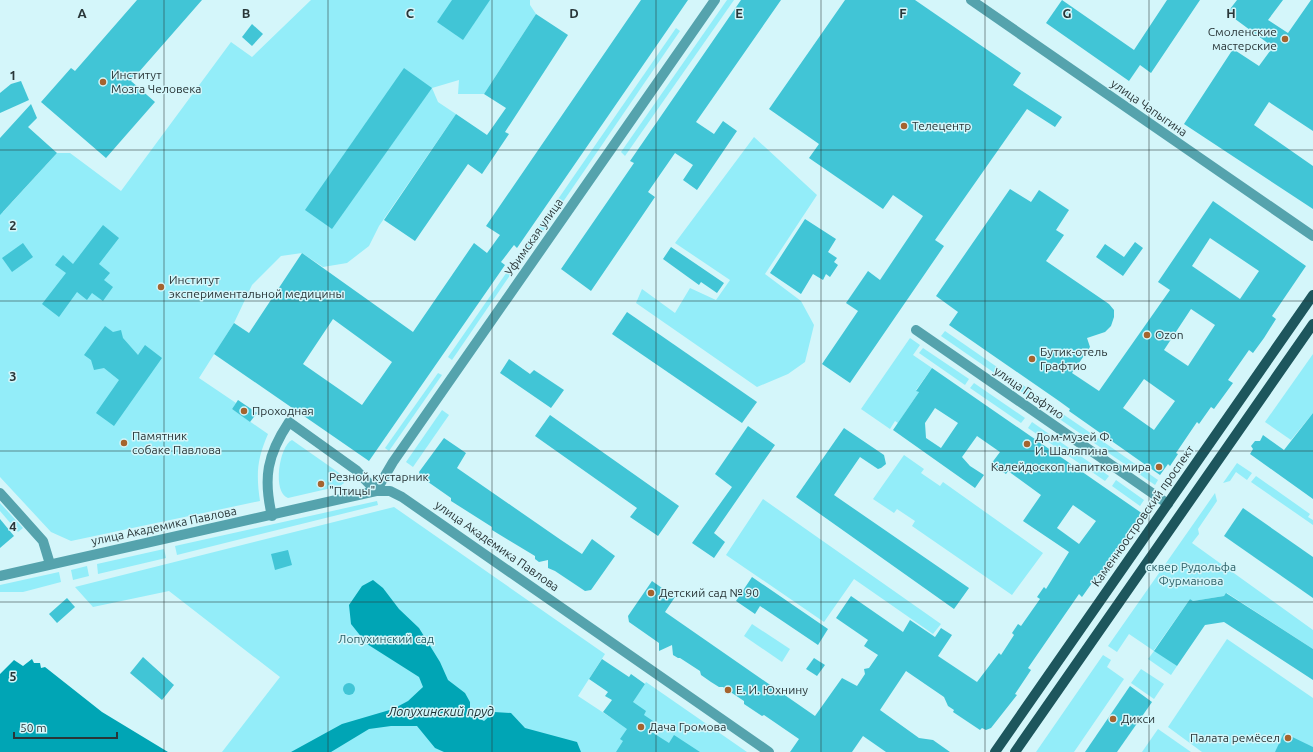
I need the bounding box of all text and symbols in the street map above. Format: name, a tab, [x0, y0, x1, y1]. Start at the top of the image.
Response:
text: A	[77, 6, 87, 20]
text: B	[242, 6, 251, 20]
text: C	[406, 6, 415, 20]
text: D	[569, 6, 579, 20]
text: E	[735, 6, 743, 20]
text: F	[899, 6, 907, 20]
text: G	[1063, 6, 1072, 20]
text: H	[1226, 6, 1236, 20]
place label: Смоленские мастерские	[1208, 25, 1277, 52]
marker: Смоленские мастерские	[1280, 34, 1290, 44]
text: 1	[9, 68, 17, 82]
place label: Институт Мозга Человека	[111, 68, 202, 95]
street label: улица Чапыгина	[1109, 76, 1190, 139]
marker: Институт Мозга Человека	[98, 77, 108, 87]
place label: Телецентр	[912, 119, 971, 132]
marker: Телецентр	[899, 121, 909, 131]
street label: Уфимская улица	[502, 196, 565, 278]
text: 2	[9, 218, 17, 232]
place label: Институт экспериментальной медицины	[169, 273, 344, 300]
marker: Институт экспериментальной медицины	[156, 282, 166, 292]
place label: Ozon	[1155, 328, 1184, 341]
marker: Ozon	[1142, 330, 1152, 340]
place label: Бутик-отель Графтио	[1040, 345, 1107, 372]
marker: Бутик-отель Графтио	[1027, 354, 1037, 364]
street label: улица Графтио	[992, 364, 1067, 422]
text: 3	[9, 369, 17, 383]
place label: Проходная	[252, 404, 314, 417]
marker: Проходная	[239, 406, 249, 416]
place label: Памятник собаке Павлова	[132, 429, 221, 456]
place label: Дом-музей Ф. И. Шаляпина	[1035, 430, 1112, 457]
marker: Памятник собаке Павлова	[119, 438, 129, 448]
marker: Дом-музей Ф. И. Шаляпина	[1022, 439, 1032, 449]
street label: Каменноостровский проспект	[1089, 442, 1197, 589]
place label: Калейдоскоп напитков мира	[991, 460, 1151, 473]
marker: Калейдоскоп напитков мира	[1154, 462, 1164, 472]
place label: Резной кустарник "Птицы"	[329, 470, 429, 497]
marker: Резной кустарник "Птицы"	[316, 479, 326, 489]
street label: улица Академика Павлова	[433, 498, 562, 593]
street label: улица Академика Павлова	[90, 504, 238, 547]
text: 4	[9, 519, 17, 533]
park label: сквер Рудольфа Фурманова	[1146, 560, 1236, 587]
place label: Детский сад № 90	[659, 586, 759, 599]
marker: Детский сад № 90	[646, 588, 656, 598]
park label: Лопухинский сад	[338, 632, 434, 645]
text: 5	[9, 669, 17, 683]
place label: Е. И. Юхнину	[736, 683, 808, 696]
marker: Е. И. Юхнину	[723, 685, 733, 695]
water label: Лопухинский пруд	[387, 704, 494, 718]
place label: Дикси	[1121, 712, 1155, 725]
scale bar	[14, 714, 117, 740]
marker: Дикси	[1108, 714, 1118, 724]
place label: Дача Громова	[649, 720, 726, 733]
text: 50 m	[20, 721, 47, 734]
marker: Дача Громова	[636, 722, 646, 732]
place label: Палата ремёсел	[1190, 731, 1280, 744]
marker: Палата ремёсел	[1283, 733, 1293, 743]

